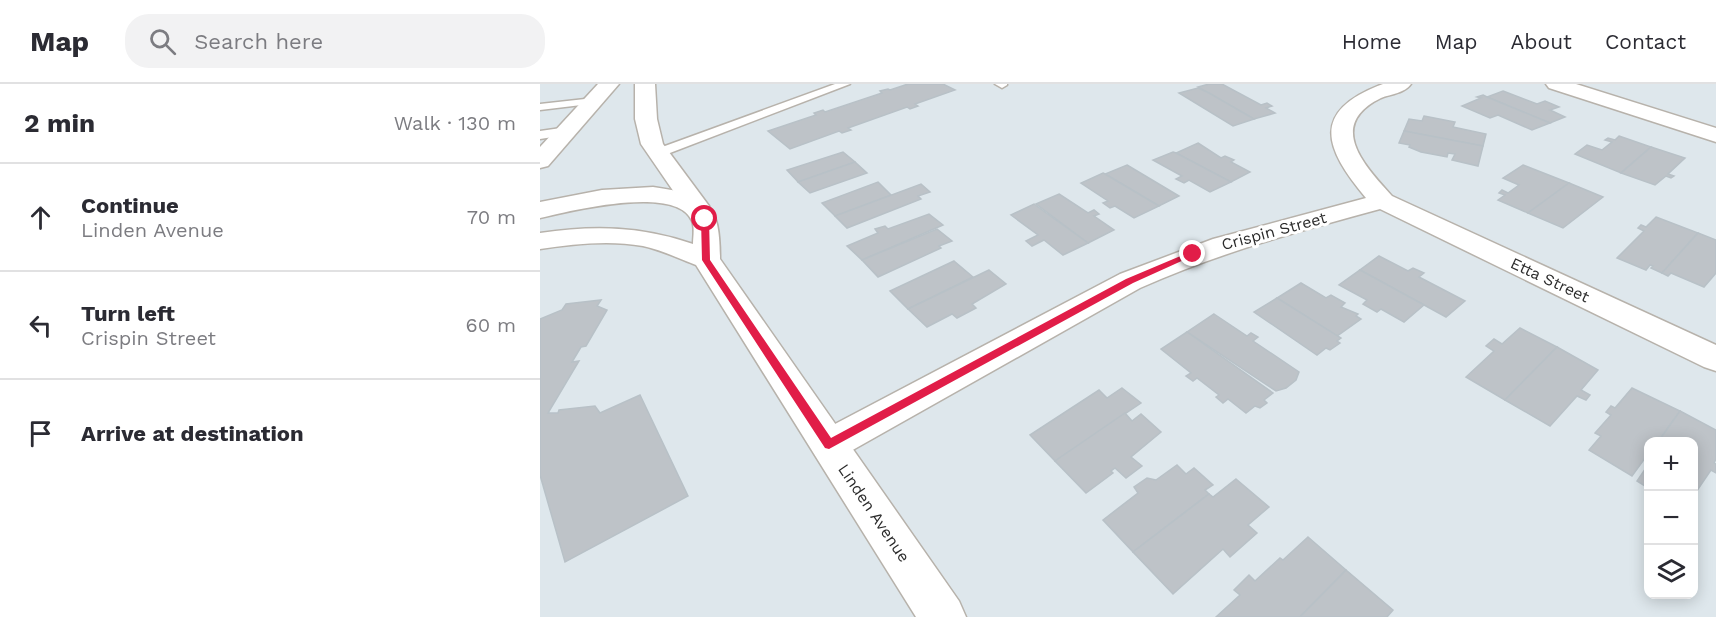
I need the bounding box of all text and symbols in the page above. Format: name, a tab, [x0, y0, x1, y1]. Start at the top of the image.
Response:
search box	[125, 14, 545, 68]
text: Map	[30, 25, 89, 58]
icon: search	[146, 25, 179, 58]
text: Search here	[194, 29, 323, 54]
text: Home	[1342, 29, 1402, 54]
text: Map	[1435, 29, 1478, 54]
text: About	[1511, 29, 1572, 54]
text: Contact	[1605, 29, 1686, 54]
text: 2 min	[24, 108, 95, 138]
text: Walk · 130 m	[394, 111, 516, 135]
text: Continue	[81, 193, 179, 218]
icon: ahead	[24, 201, 57, 234]
text: 70 m	[467, 205, 516, 229]
route start	[691, 205, 717, 231]
street label: Crispin Street	[1219, 208, 1329, 254]
text: Linden Avenue	[81, 218, 224, 242]
route end	[1179, 240, 1205, 266]
street label: Etta Street	[1508, 254, 1593, 307]
text: Turn left	[81, 301, 175, 326]
icon: left	[24, 309, 57, 342]
text: 60 m	[466, 313, 516, 337]
text: Crispin Street	[81, 326, 216, 350]
icon: arrive	[24, 417, 57, 450]
text: Arrive at destination	[81, 421, 304, 446]
map controls	[1644, 437, 1698, 599]
button: +	[1644, 437, 1698, 491]
street label: Linden Avenue	[834, 460, 914, 566]
button: −	[1644, 491, 1698, 545]
button: layers	[1644, 545, 1698, 599]

